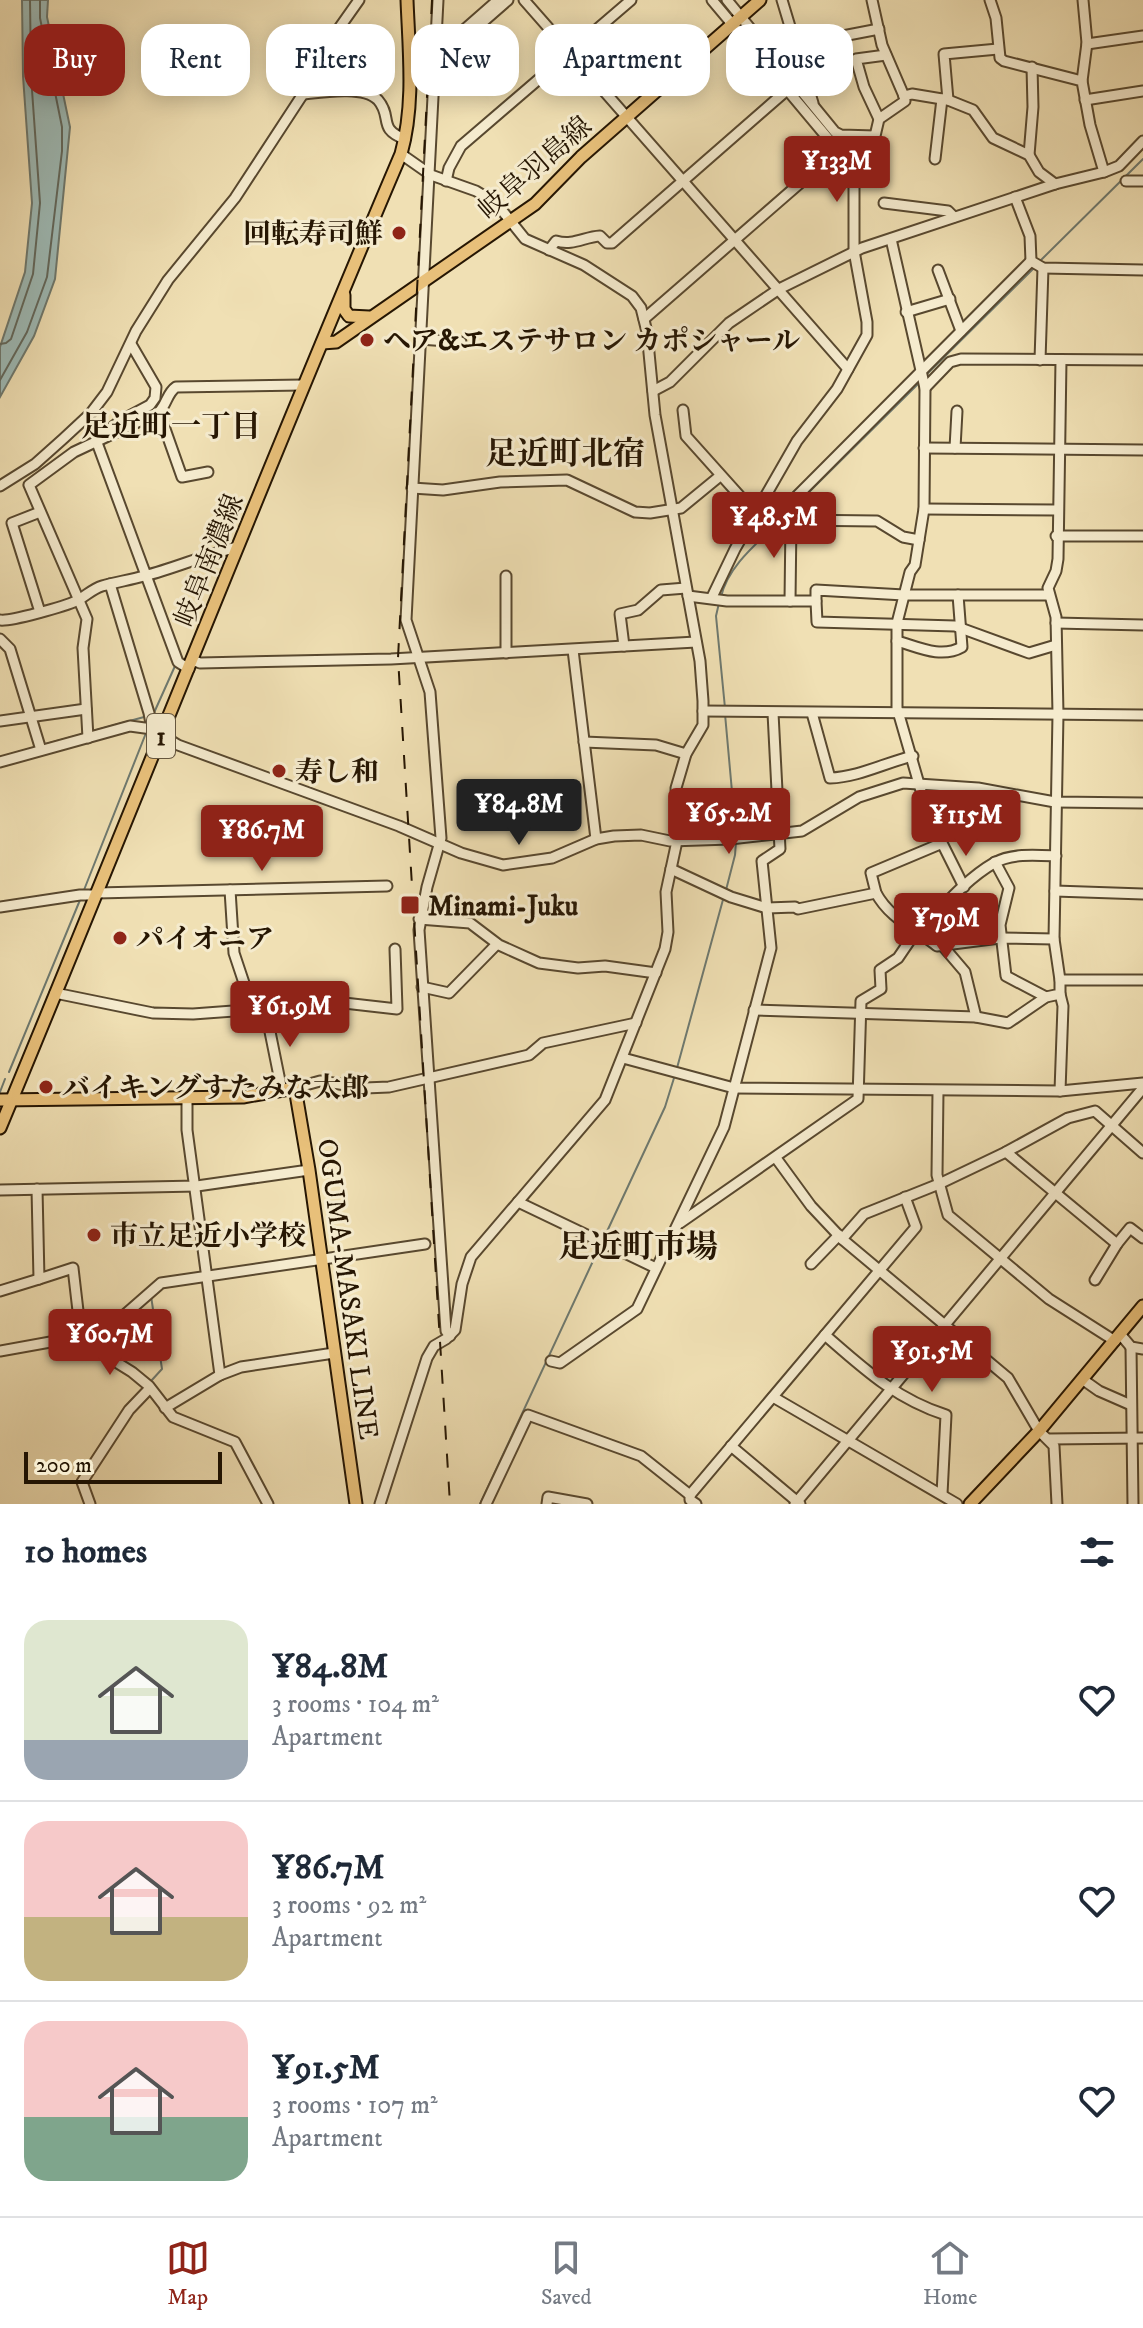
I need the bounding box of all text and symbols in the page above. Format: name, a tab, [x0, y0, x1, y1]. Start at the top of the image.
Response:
chip: Buy	[24, 24, 125, 96]
chip: Rent	[141, 24, 250, 96]
chip: Filters	[266, 24, 395, 96]
chip: New	[411, 24, 519, 96]
chip: Apartment	[535, 24, 710, 96]
chip: House	[726, 24, 853, 96]
street label: 岐阜羽島線	[471, 109, 599, 227]
pin: ¥133M	[781, 136, 893, 204]
text: ¥133M	[802, 145, 872, 178]
place label: 回転寿司鮮	[243, 217, 383, 252]
marker: 回転寿司鮮	[390, 224, 408, 242]
place label: ヘア&エステサロン カポシャール	[383, 324, 800, 359]
marker: ヘア&エステサロン カポシャール	[358, 331, 376, 349]
district label: 足近町一丁目	[81, 409, 261, 446]
district label: 足近町北宿	[485, 435, 645, 475]
street label: 岐阜南濃線	[167, 489, 252, 632]
pin: ¥48.5M	[709, 492, 839, 560]
text: ¥48.5M	[730, 501, 818, 534]
road number: 1	[147, 714, 175, 758]
place label: 寿し和	[295, 755, 379, 790]
marker: 寿し和	[270, 762, 288, 780]
pin: ¥84.8M	[454, 779, 584, 847]
text: ¥84.8M	[475, 788, 563, 821]
pin: ¥65.2M	[664, 788, 794, 856]
pin: ¥115M	[910, 790, 1022, 858]
text: ¥65.2M	[686, 797, 772, 830]
text: ¥115M	[929, 799, 1003, 832]
pin: ¥86.7M	[197, 805, 327, 873]
text: ¥86.7M	[219, 814, 305, 847]
place label: Minami-Juku	[428, 889, 579, 924]
pin: ¥79M	[899, 893, 993, 961]
marker: Minami-Juku	[399, 894, 421, 916]
text: ¥79M	[912, 902, 980, 935]
place label: パイオニア	[136, 922, 274, 957]
marker: パイオニア	[111, 929, 129, 947]
pin: ¥61.9M	[225, 981, 355, 1049]
text: ¥61.9M	[248, 990, 332, 1023]
place label: バイキングすたみな太郎	[62, 1071, 369, 1106]
marker: バイキングすたみな太郎	[37, 1078, 55, 1096]
street label: OGUMA-MASAKI LINE	[309, 1136, 386, 1442]
place label: 市立足近小学校	[110, 1219, 306, 1254]
marker: 市立足近小学校	[85, 1226, 103, 1244]
district label: 足近町市場	[558, 1228, 718, 1268]
pin: ¥60.7M	[45, 1309, 175, 1377]
text: ¥60.7M	[66, 1318, 154, 1351]
pin: ¥91.5M	[867, 1326, 997, 1394]
text: ¥91.5M	[891, 1335, 973, 1368]
scale bar	[24, 1448, 222, 1484]
text: 200 m	[36, 1452, 92, 1479]
icon: filters	[1075, 1530, 1119, 1574]
text: 10 homes	[24, 1531, 147, 1573]
text: ¥84.8M	[272, 1646, 388, 1688]
icon: home	[88, 1652, 184, 1748]
icon: heart	[1075, 1678, 1119, 1722]
text: 3 rooms · 104 m²	[272, 1688, 439, 1721]
text: Apartment	[272, 1721, 383, 1754]
text: ¥86.7M	[272, 1847, 385, 1889]
icon: home	[88, 1853, 184, 1949]
icon: heart	[1075, 1879, 1119, 1923]
text: 3 rooms · 92 m²	[272, 1889, 426, 1922]
text: Apartment	[272, 1922, 383, 1955]
text: ¥91.5M	[272, 2047, 380, 2089]
icon: home	[88, 2053, 184, 2149]
icon: heart	[1075, 2079, 1119, 2123]
text: 3 rooms · 107 m²	[272, 2089, 438, 2122]
text: Apartment	[272, 2122, 383, 2155]
tab: Map	[166, 2236, 210, 2311]
tab: Saved	[541, 2236, 592, 2311]
tab: Home	[923, 2236, 977, 2311]

